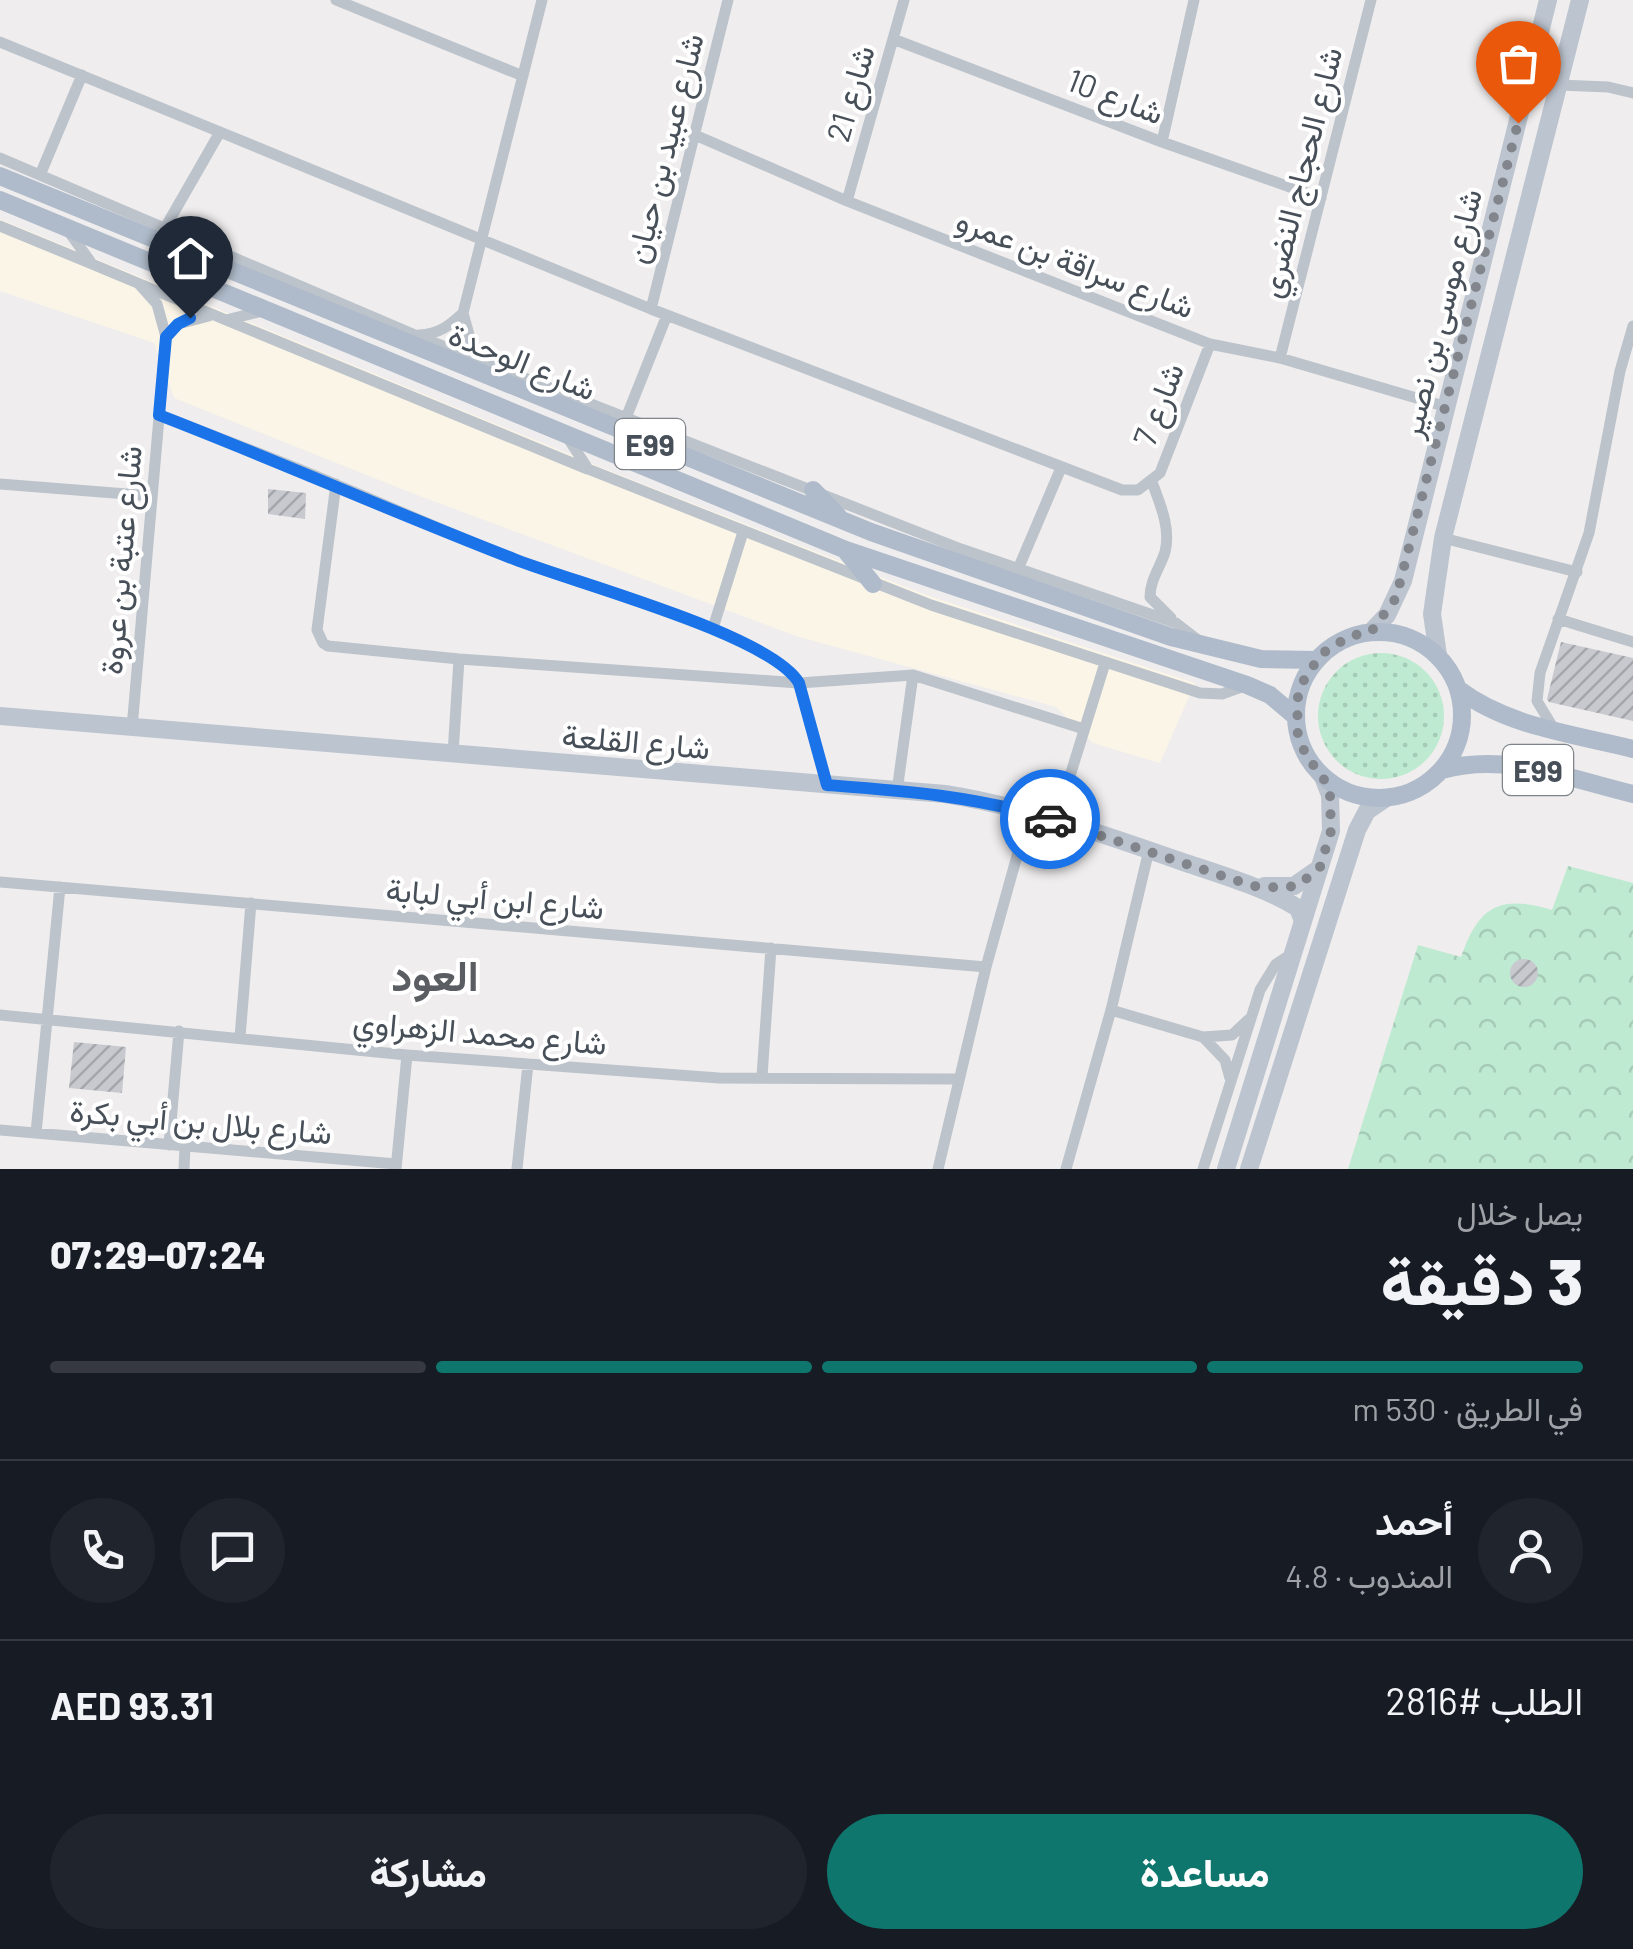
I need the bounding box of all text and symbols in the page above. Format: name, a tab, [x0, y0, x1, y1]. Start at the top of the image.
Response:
pin	[1476, 21, 1561, 124]
street label: شارع عبيد بن حيان	[616, 29, 715, 268]
icon: bag	[1491, 36, 1546, 91]
street label: شارع 21	[817, 40, 886, 147]
street label: شارع الحجاج النضري	[1249, 43, 1357, 304]
street label: شارع 10	[1061, 59, 1170, 135]
street label: شارع موسى بن نصير	[1389, 185, 1493, 444]
street label: شارع سراقة بن عمرو	[950, 199, 1200, 329]
pin	[148, 216, 233, 319]
icon: home	[163, 231, 218, 286]
street label: شارع الوحدة	[442, 313, 602, 411]
street label: شارع 7	[1124, 357, 1195, 453]
road number: E99	[615, 419, 685, 469]
street label: شارع عتبة بن عروة	[90, 444, 153, 676]
street label: شارع القلعة	[560, 715, 712, 770]
road number: E99	[1503, 745, 1573, 795]
courier	[1000, 769, 1100, 869]
icon: car	[1023, 792, 1078, 847]
street label: شارع ابن أبي لبابة	[384, 869, 606, 934]
district label: العود	[391, 949, 479, 1003]
street label: شارع محمد الزهراوي	[351, 1001, 608, 1070]
street label: شارع بلال بن أبي بكرة	[68, 1090, 334, 1159]
text: يصل خلال	[1456, 1193, 1583, 1231]
text: 07:24–07:29	[50, 1231, 266, 1277]
text: 3 دقيقة	[1380, 1240, 1583, 1318]
text: في الطريق · 530 m	[1353, 1389, 1583, 1427]
text: أحمد	[1375, 1497, 1453, 1543]
button: phone	[50, 1498, 155, 1603]
button: chat	[180, 1498, 285, 1603]
button: person	[1478, 1498, 1583, 1603]
text: المندوب · 4.8	[1285, 1556, 1453, 1594]
text: الطلب #2816	[1386, 1677, 1583, 1723]
text: AED 93.31	[50, 1682, 214, 1728]
button: مشاركة	[50, 1814, 807, 1929]
button: مساعدة	[827, 1814, 1583, 1929]

